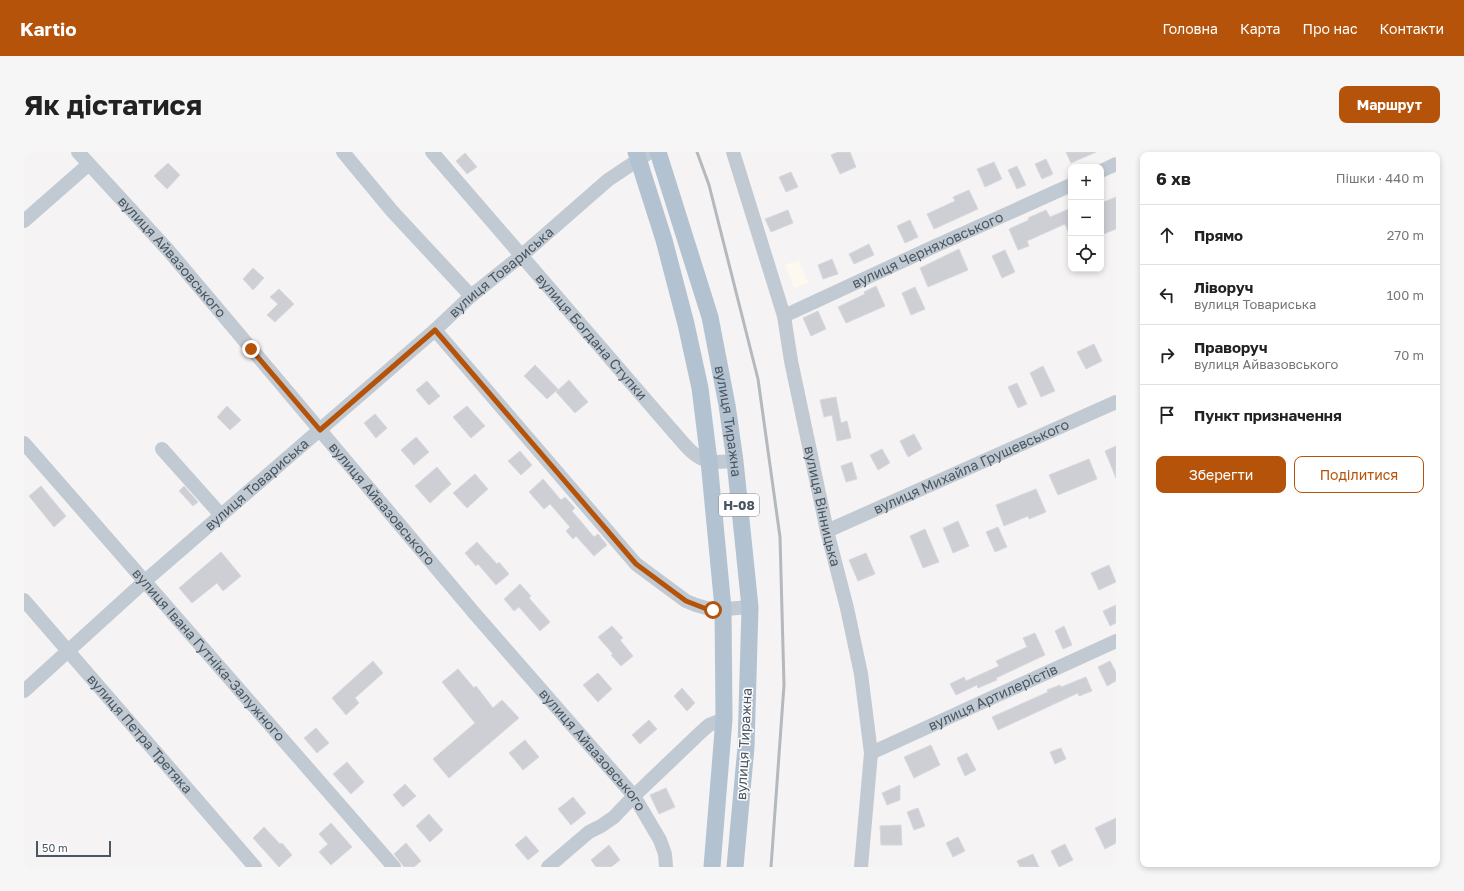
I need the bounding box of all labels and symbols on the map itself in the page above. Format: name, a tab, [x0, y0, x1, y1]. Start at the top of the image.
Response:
street label: вулиця Айвазовського	[115, 192, 230, 321]
street label: вулиця Черняховського	[849, 208, 1006, 291]
street label: вулиця Товариська	[445, 223, 557, 321]
street label: вулиця Богдана Ступки	[532, 270, 651, 403]
route end	[242, 340, 260, 358]
street label: вулиця Тиражна	[712, 364, 746, 478]
street label: вулиця Михайла Грушевського	[871, 415, 1071, 517]
street label: вулиця Товариська	[201, 435, 312, 534]
street label: вулиця Айвазовського	[326, 438, 439, 568]
street label: вулиця Вінницька	[801, 444, 845, 568]
road number: Н-08	[719, 494, 759, 516]
street label: вулиця Івана Гутніка-Залужного	[129, 565, 289, 744]
route start	[704, 601, 722, 619]
street label: вулиця Артилерістів	[925, 660, 1060, 734]
street label: вулиця Петра Третяка	[84, 670, 196, 797]
street label: вулиця Айвазовського	[536, 685, 650, 814]
street label: вулиця Тиражна	[732, 687, 755, 801]
scale bar	[36, 839, 111, 858]

